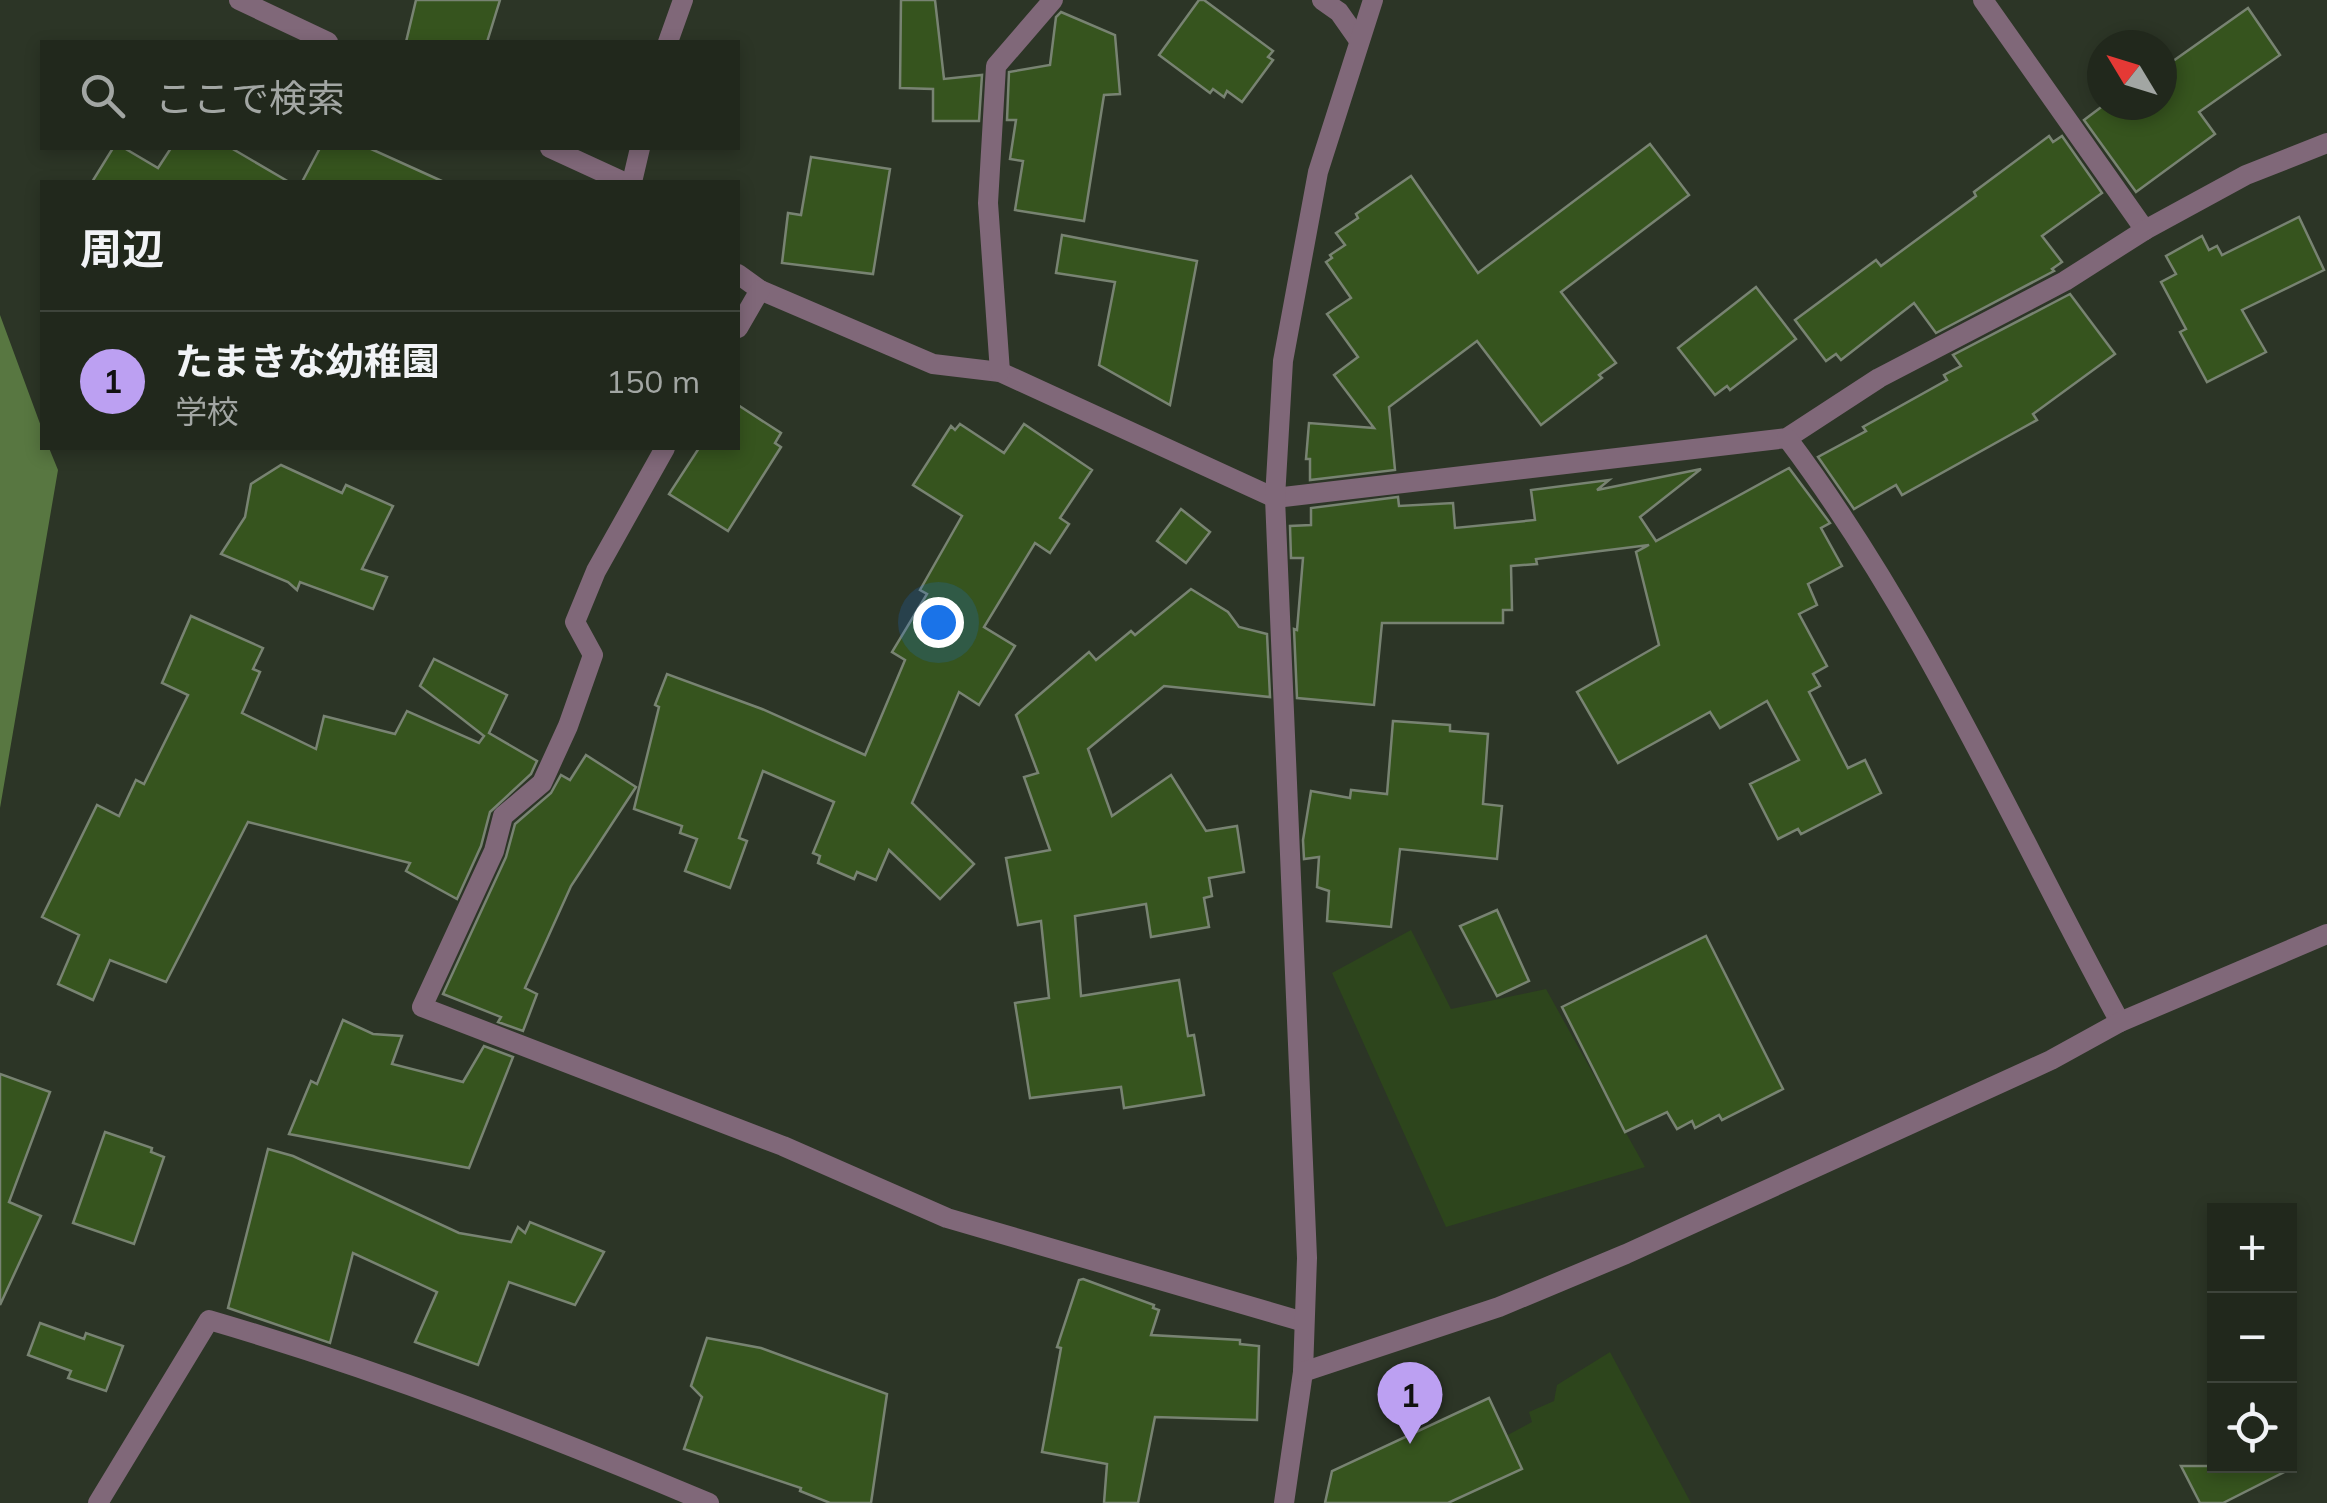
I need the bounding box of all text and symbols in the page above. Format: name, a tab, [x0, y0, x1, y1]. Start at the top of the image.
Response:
north arrow	[2087, 30, 2177, 120]
search box	[40, 40, 740, 150]
icon: search	[75, 68, 130, 123]
text: ここで検索	[155, 74, 345, 122]
text: 周辺	[80, 222, 164, 275]
text: たまきな幼稚園	[175, 337, 440, 385]
text: 1	[103, 361, 122, 401]
text: 150 m	[606, 361, 700, 401]
text: 学校	[175, 391, 239, 431]
your location	[913, 597, 964, 648]
map controls	[2207, 1203, 2297, 1473]
button: +	[2207, 1203, 2297, 1293]
button: −	[2207, 1293, 2297, 1383]
pin: 1	[1378, 1362, 1442, 1444]
button: locate	[2207, 1383, 2297, 1473]

